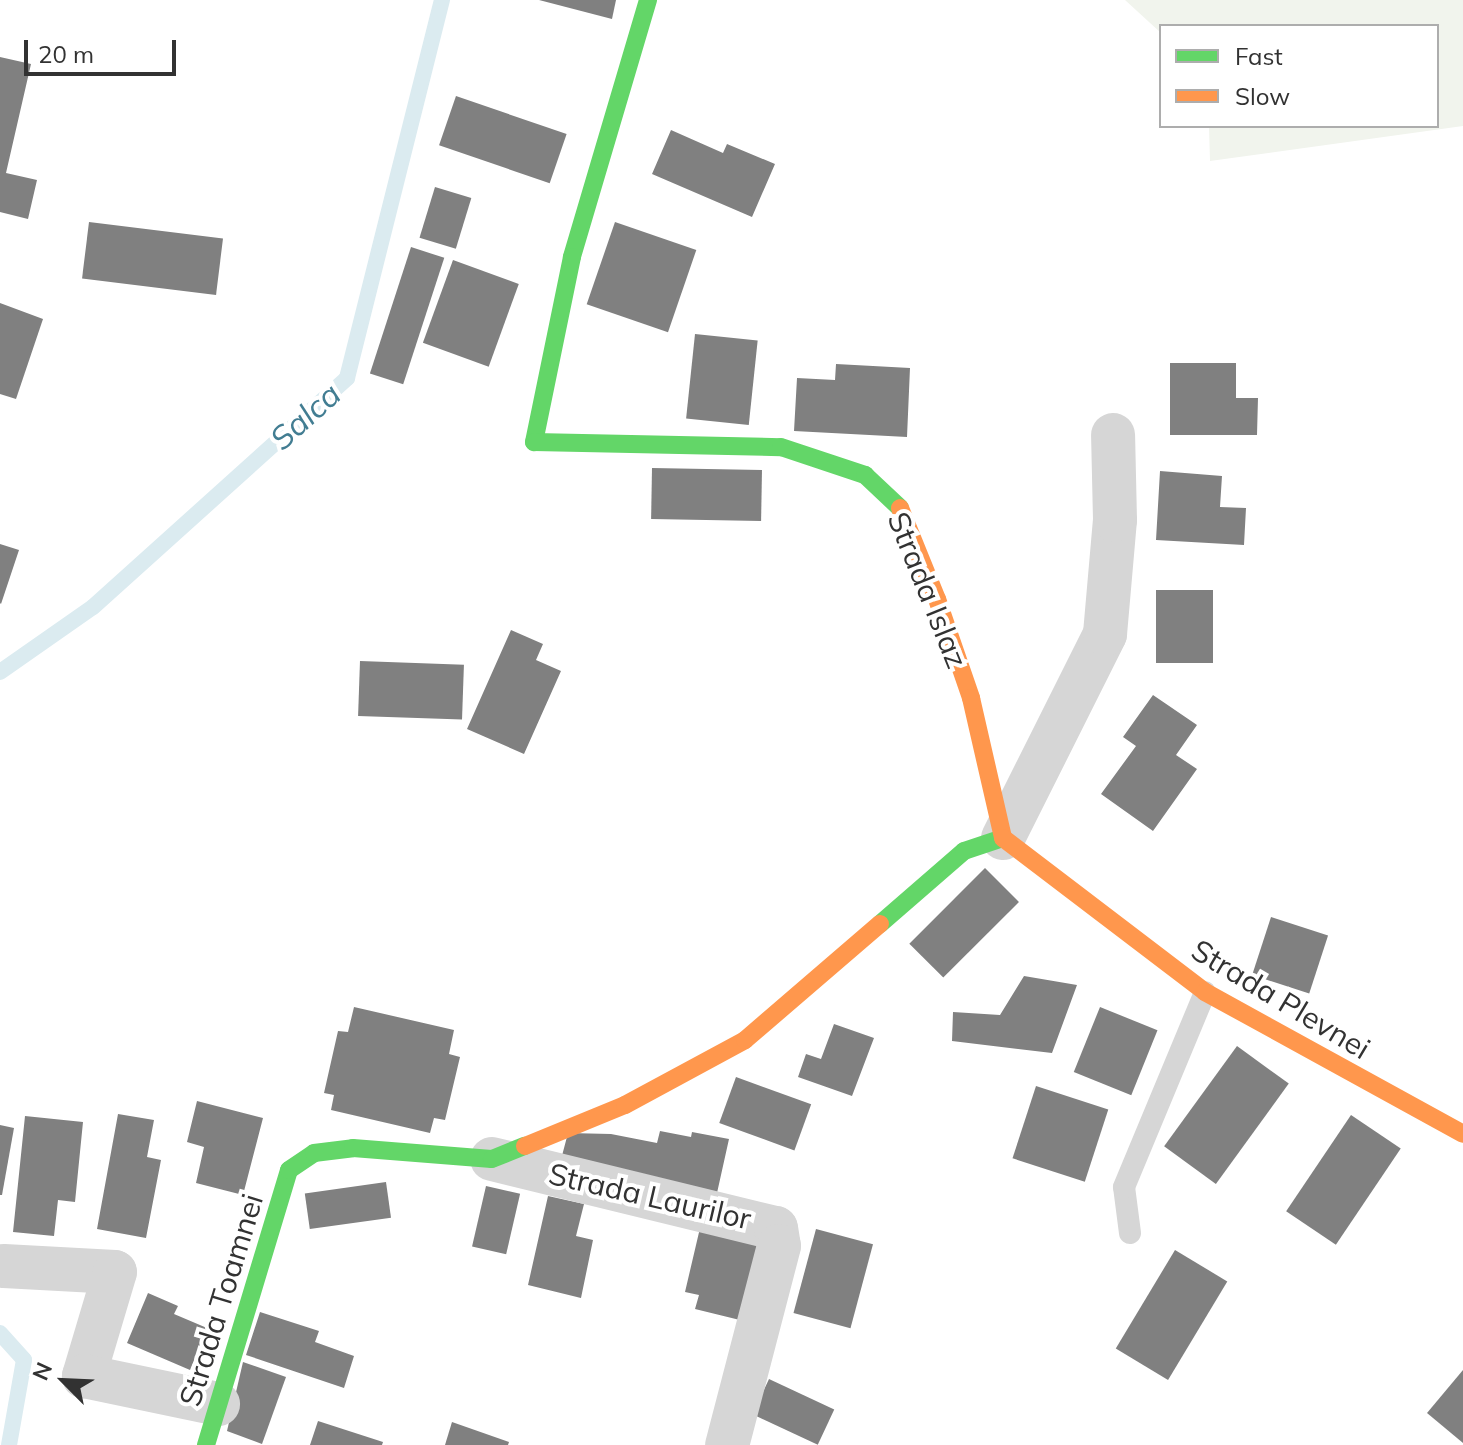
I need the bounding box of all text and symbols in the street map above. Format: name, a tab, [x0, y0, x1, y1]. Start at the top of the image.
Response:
scale bar	[28, 24, 180, 74]
legend	[1159, 24, 1439, 128]
text: 20 m	[38, 39, 94, 69]
text: Fast	[1235, 41, 1283, 71]
text: Slow	[1235, 81, 1290, 111]
water label: Salca	[262, 374, 348, 458]
street label: Strada Islaz	[880, 507, 976, 673]
street label: Strada Plevnei	[1185, 932, 1377, 1066]
street label: Strada Laurilor	[545, 1155, 755, 1237]
street label: Strada Toamnei	[172, 1190, 270, 1410]
north arrow	[24, 1341, 104, 1421]
text: N	[26, 1358, 58, 1385]

